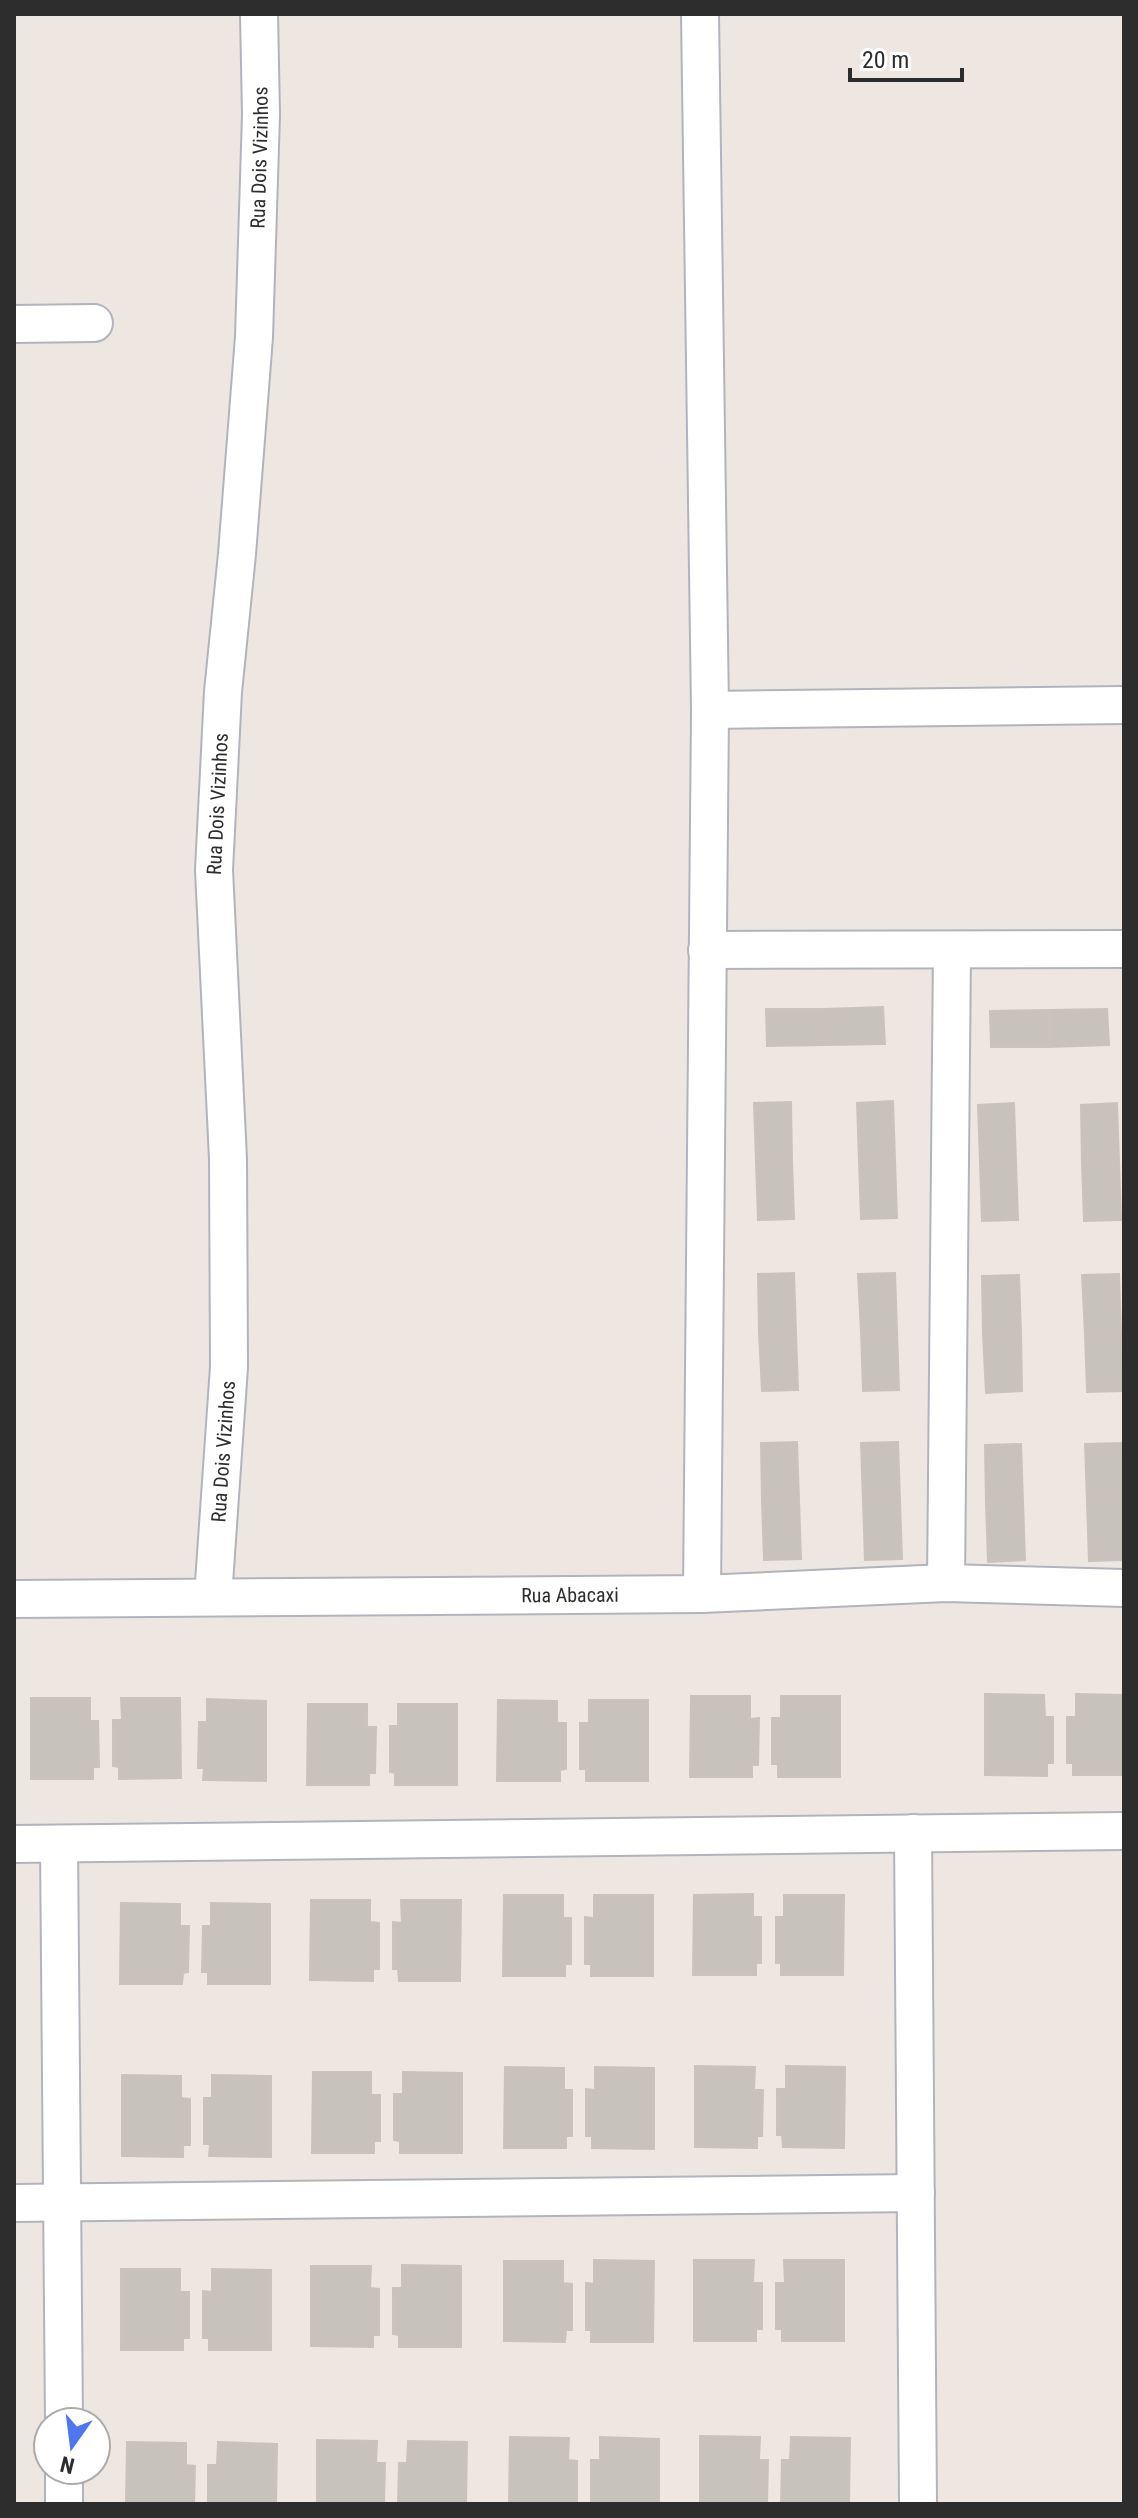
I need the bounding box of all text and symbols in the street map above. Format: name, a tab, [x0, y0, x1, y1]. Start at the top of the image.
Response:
scale bar	[850, 32, 962, 82]
text: 20 m	[862, 46, 909, 74]
street label: Rua Dois Vizinhos	[245, 86, 273, 229]
street label: Rua Dois Vizinhos	[202, 732, 233, 875]
street label: Rua Dois Vizinhos	[206, 1380, 240, 1523]
street label: Rua Abacaxi	[521, 1583, 619, 1607]
north arrow	[32, 2406, 112, 2486]
text: N	[58, 2451, 77, 2479]

